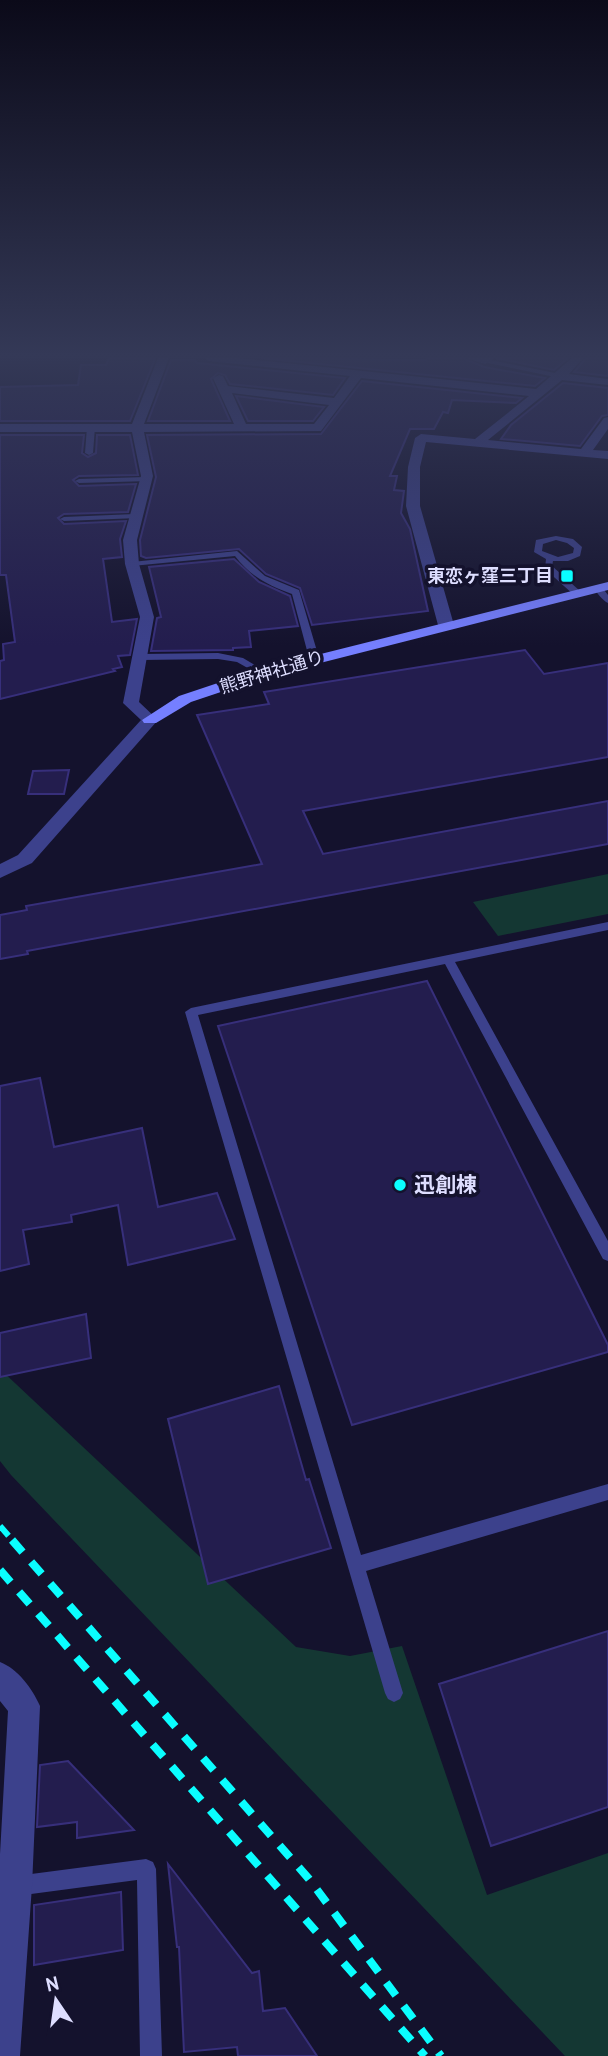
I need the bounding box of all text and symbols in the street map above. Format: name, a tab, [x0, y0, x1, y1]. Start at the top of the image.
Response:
place label: 東恋ヶ窪三丁目	[427, 564, 553, 587]
marker: 東恋ヶ窪三丁目	[559, 568, 575, 584]
street label: 熊野神社通り	[217, 645, 327, 698]
place label: 迅創棟	[414, 1171, 477, 1198]
marker: 迅創棟	[392, 1177, 408, 1193]
north arrow	[21, 1965, 91, 2035]
text: N	[43, 1970, 61, 1997]

